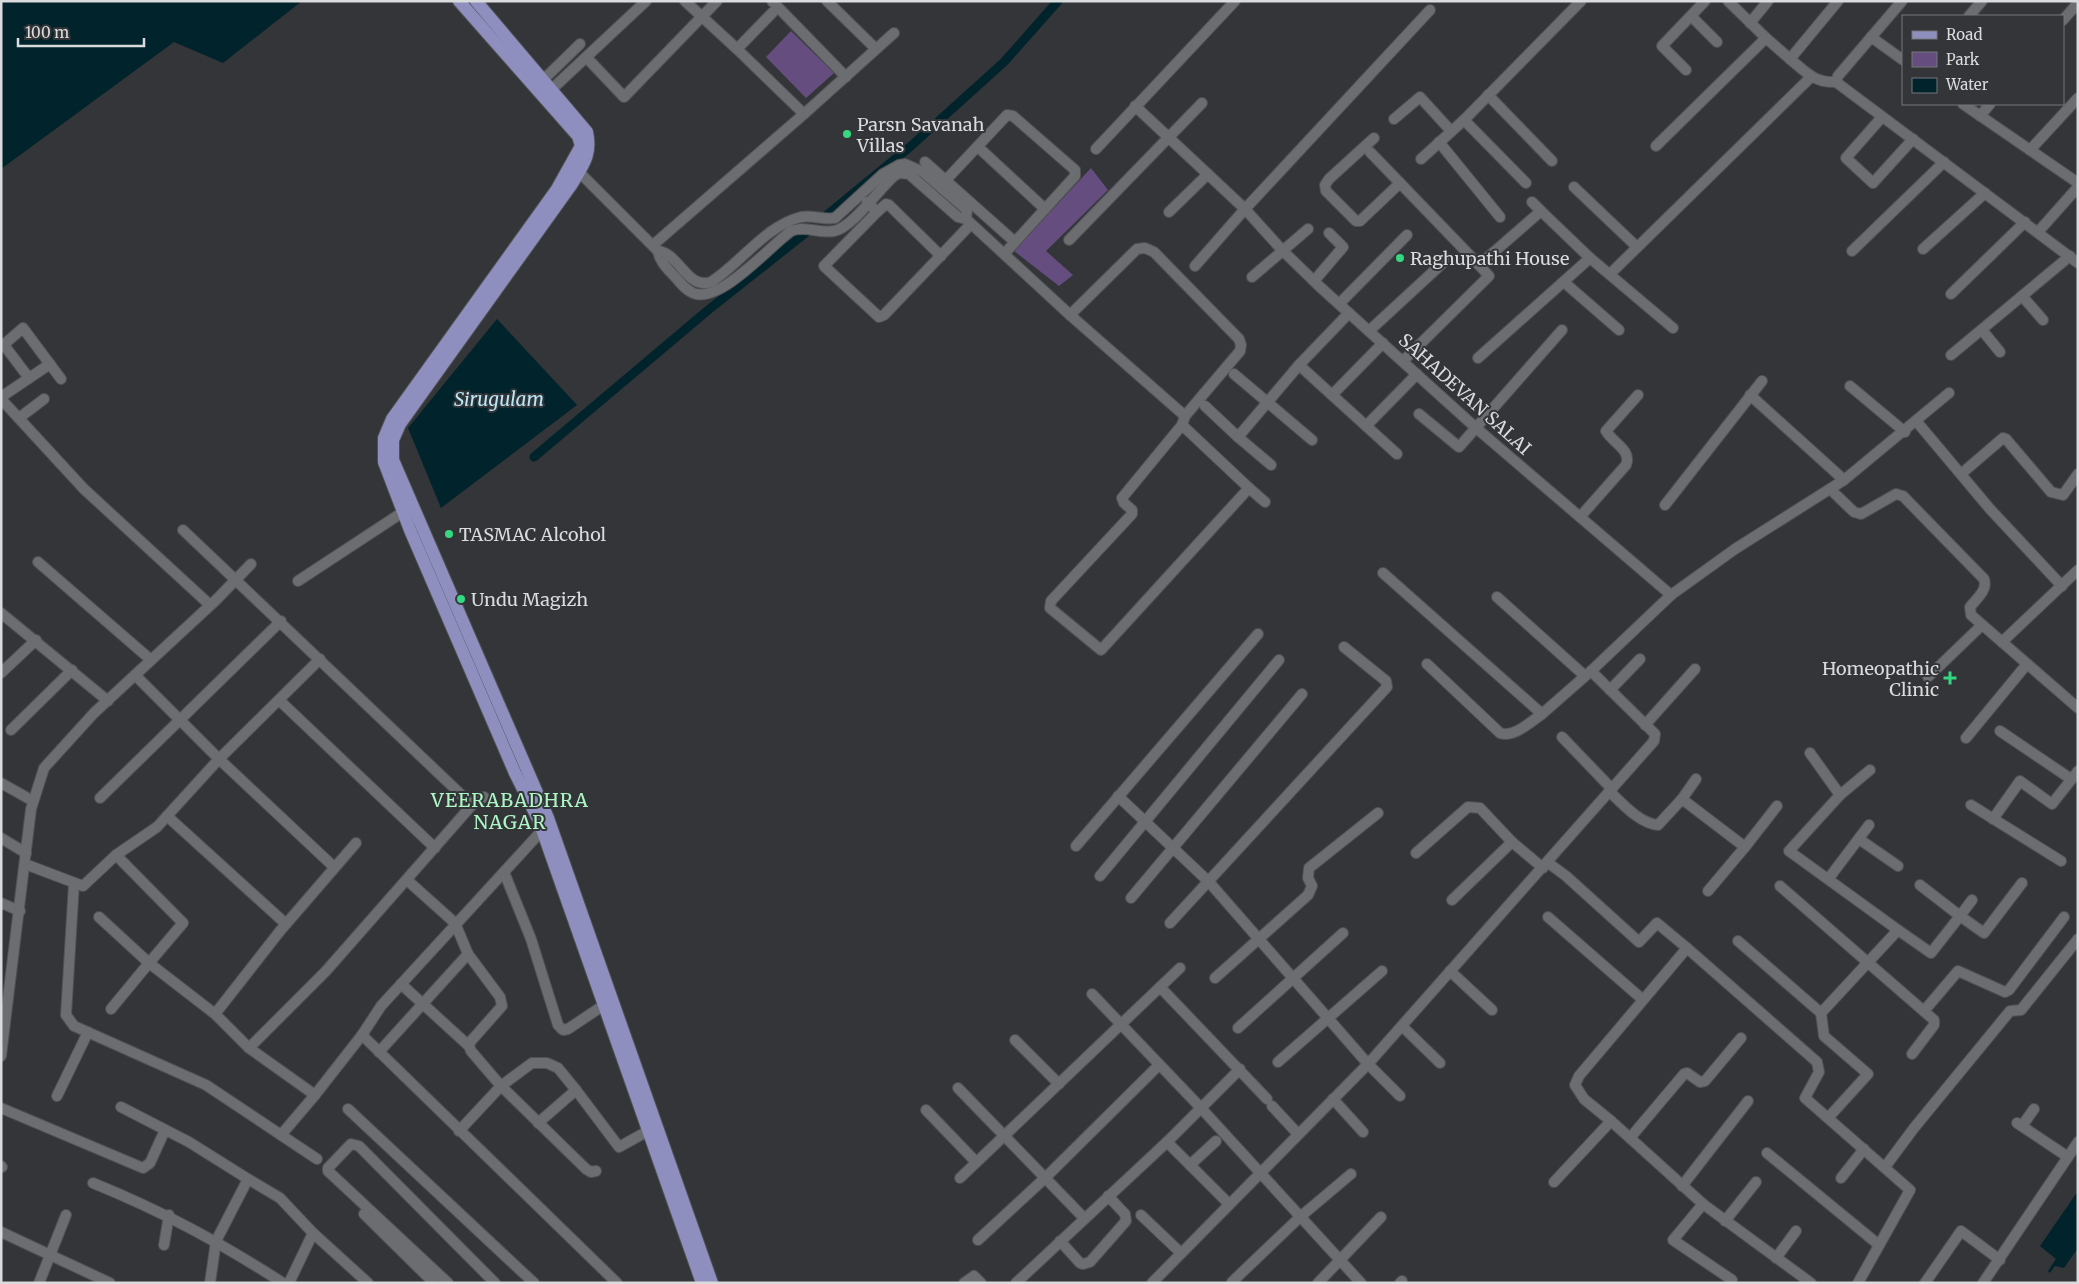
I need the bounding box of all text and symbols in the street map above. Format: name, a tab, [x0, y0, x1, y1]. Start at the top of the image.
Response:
scale bar	[18, 15, 144, 47]
legend	[1902, 15, 2064, 105]
text: 100 m	[25, 23, 69, 42]
text: Road	[1946, 25, 1982, 44]
text: Park	[1946, 50, 1980, 69]
text: Water	[1945, 75, 1989, 94]
place label: Parsn Savanah Villas	[856, 113, 984, 157]
marker: Parsn Savanah Villas	[841, 128, 853, 140]
place label: Raghupathi House	[1410, 247, 1569, 270]
marker: Raghupathi House	[1394, 252, 1406, 264]
street label: SAHADEVAN SALAI	[1394, 328, 1536, 460]
water label: Sirugulam	[454, 387, 544, 411]
place label: TASMAC Alcohol	[459, 523, 607, 546]
marker: TASMAC Alcohol	[443, 528, 455, 540]
place label: Undu Magizh	[471, 588, 588, 611]
marker: Undu Magizh	[455, 593, 467, 605]
place label: Homeopathic Clinic	[1822, 657, 1939, 701]
marker: Homeopathic Clinic	[1943, 671, 1957, 685]
district label: VEERABADHRA NAGAR	[430, 788, 589, 834]

